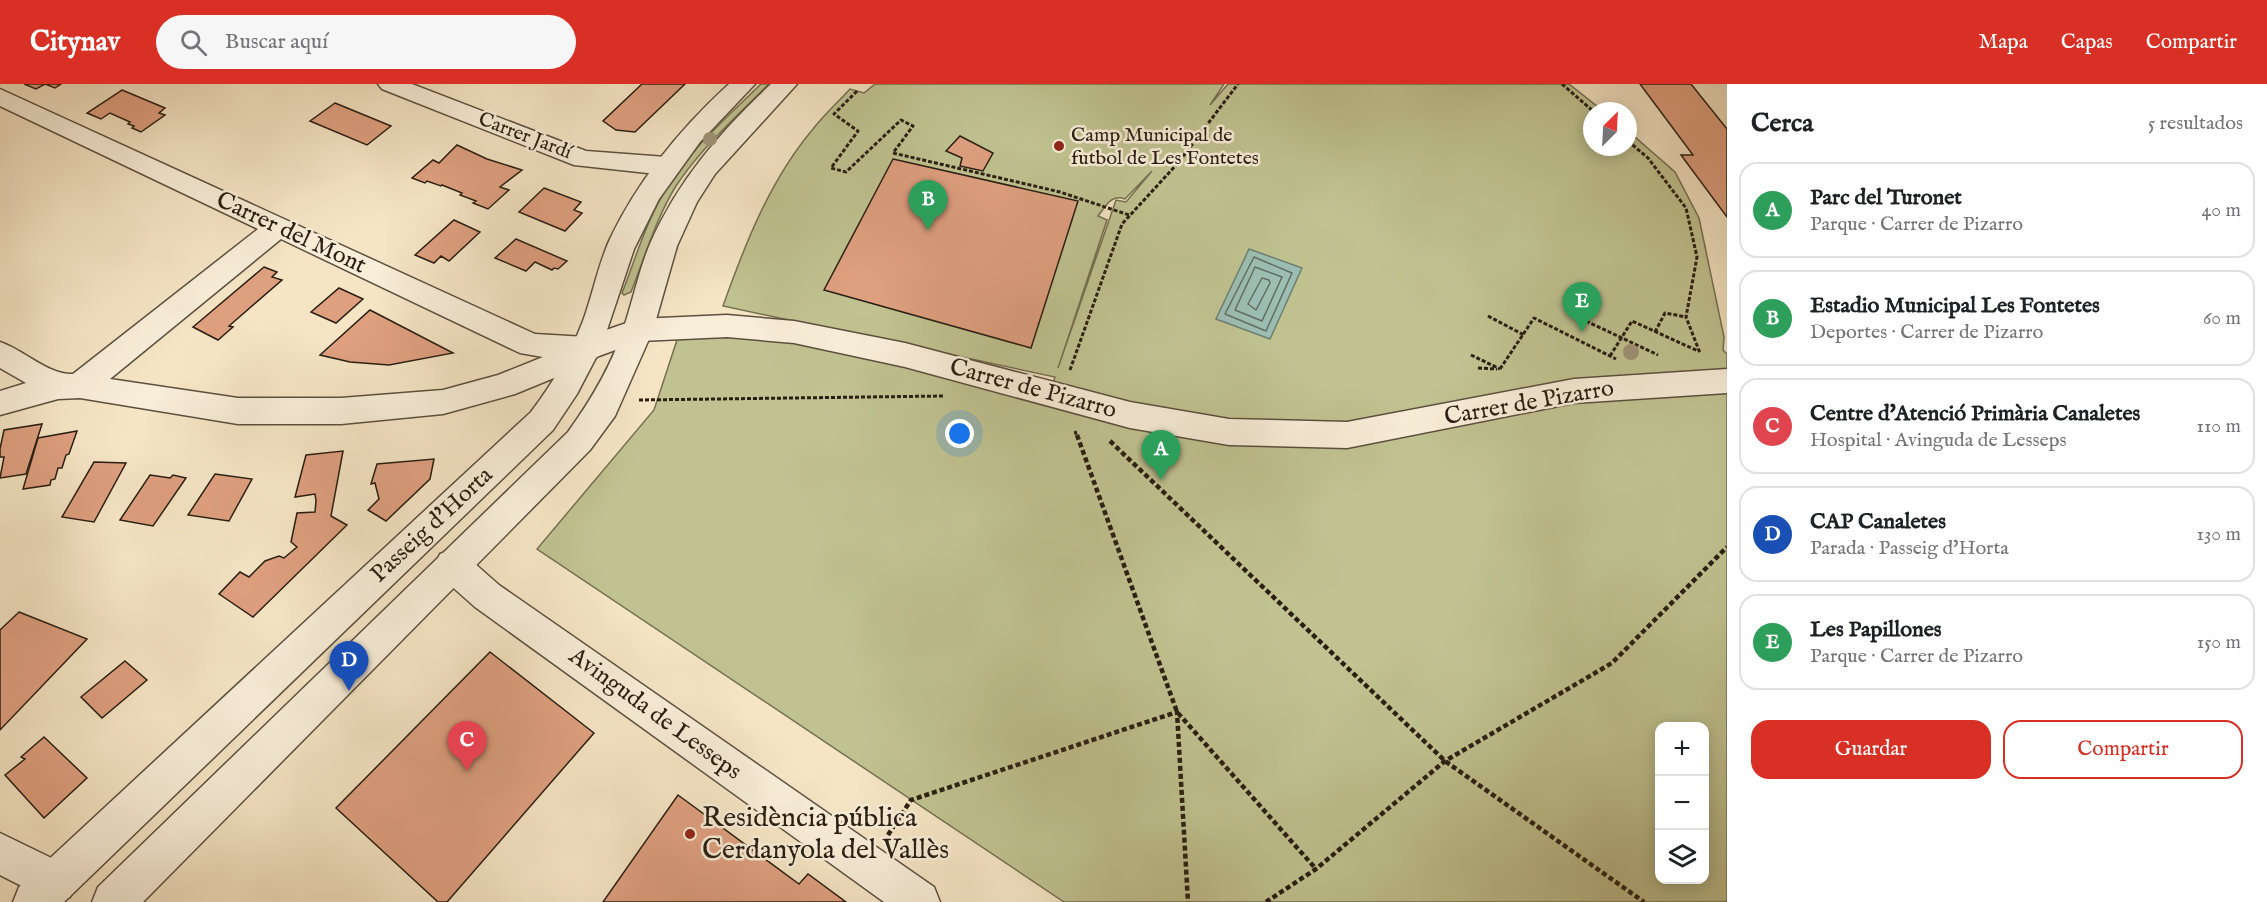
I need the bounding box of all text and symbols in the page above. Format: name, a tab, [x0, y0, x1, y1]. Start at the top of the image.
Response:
search box	[156, 15, 576, 69]
text: Citynav	[30, 25, 120, 60]
icon: search	[177, 26, 210, 59]
text: Buscar aquí	[225, 28, 328, 56]
text: Mapa	[1979, 29, 2028, 56]
text: Capas	[2061, 29, 2113, 56]
text: Compartir	[2146, 29, 2237, 56]
north arrow	[1583, 102, 1637, 156]
street label: Carrer Jardí	[475, 107, 577, 166]
text: Cerca	[1751, 107, 1813, 140]
text: 5 resultados	[2148, 111, 2243, 136]
place label: Camp Municipal de futbol de Les Fontetes	[1071, 123, 1259, 171]
marker: Camp Municipal de futbol de Les Fontetes	[1052, 139, 1066, 153]
pin: B	[908, 180, 948, 230]
text: Parc del Turonet	[1810, 184, 1962, 212]
street label: Carrer del Mont	[211, 185, 371, 281]
text: A	[1766, 198, 1779, 223]
text: 40 m	[2202, 198, 2241, 223]
text: Parque · Carrer de Pizarro	[1810, 212, 2023, 237]
pin: E	[1562, 282, 1602, 332]
text: Estadio Municipal Les Fontetes	[1810, 292, 2100, 320]
text: B	[1766, 306, 1779, 331]
text: 60 m	[2203, 306, 2241, 331]
text: Deportes · Carrer de Pizarro	[1810, 320, 2043, 345]
street label: Carrer de Pizarro	[946, 352, 1120, 426]
street label: Carrer de Pizarro	[1442, 373, 1616, 433]
text: Centre d'Atenció Primària Canaletes	[1810, 400, 2140, 428]
text: C	[1765, 414, 1780, 439]
text: 110 m	[2197, 414, 2241, 439]
your location	[945, 419, 974, 448]
text: Hospital · Avinguda de Lesseps	[1810, 428, 2067, 453]
pin: A	[1142, 430, 1180, 480]
street label: Passeig d'Horta	[364, 460, 500, 590]
text: CAP Canaletes	[1810, 508, 1946, 536]
text: D	[1764, 522, 1781, 547]
text: 130 m	[2196, 522, 2241, 547]
text: Parada · Passeig d'Horta	[1810, 536, 2009, 561]
text: Les Papillones	[1810, 616, 1942, 644]
text: E	[1766, 630, 1779, 655]
text: 150 m	[2197, 630, 2241, 655]
street label: Avinguda de Lesseps	[562, 640, 747, 787]
pin: D	[330, 642, 368, 691]
text: Parque · Carrer de Pizarro	[1810, 644, 2023, 669]
button: Guardar	[1751, 720, 1991, 779]
button: Compartir	[2003, 720, 2243, 779]
pin: C	[448, 722, 486, 771]
map controls	[1655, 722, 1709, 884]
button: +	[1655, 722, 1709, 776]
button: −	[1655, 776, 1709, 830]
place label: Residència pública Cerdanyola del Vallès	[702, 801, 949, 868]
marker: Residència pública Cerdanyola del Vallès	[683, 827, 697, 841]
button: layers	[1655, 830, 1709, 884]

